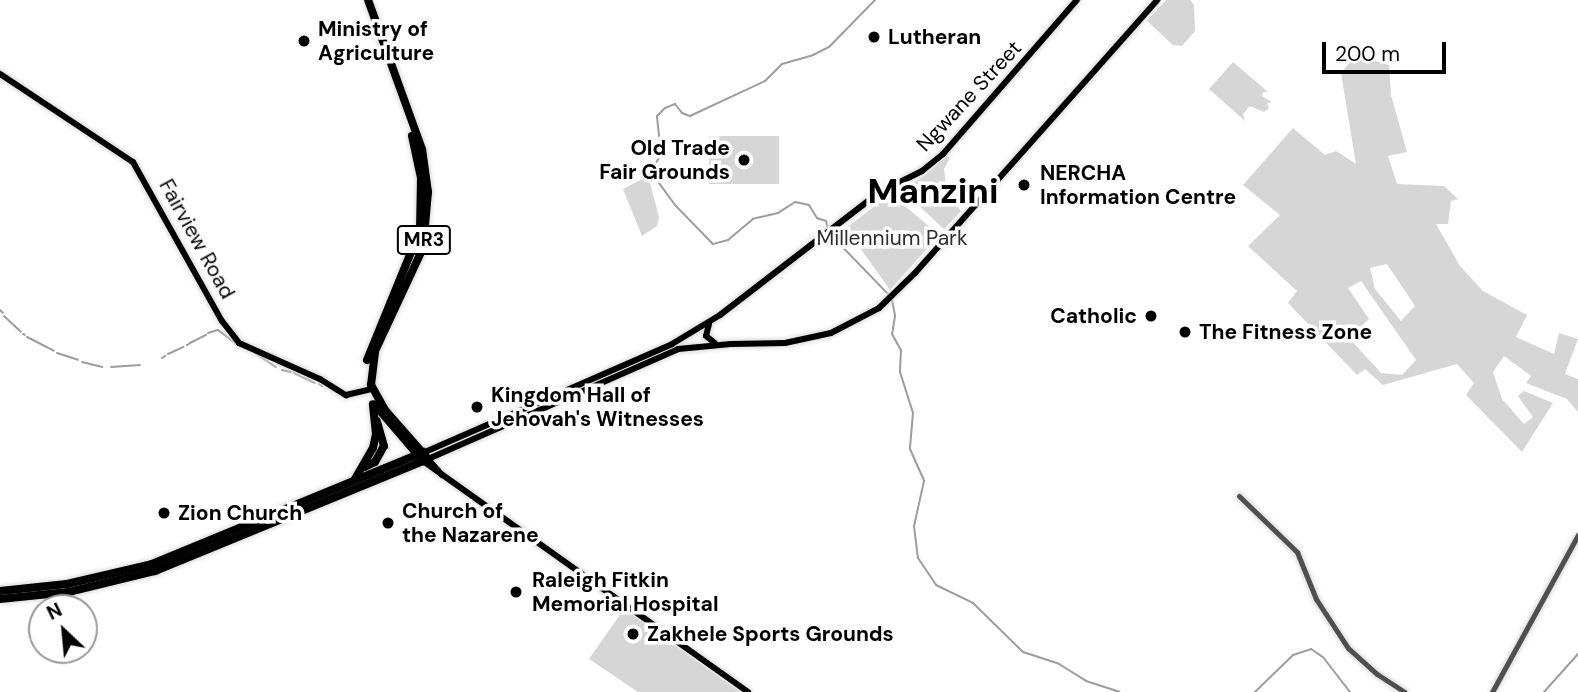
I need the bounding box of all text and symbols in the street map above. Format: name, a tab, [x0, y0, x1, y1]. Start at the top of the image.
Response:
place label: Ministry of Agriculture	[318, 16, 434, 66]
place label: Lutheran	[888, 24, 981, 50]
scale bar	[1326, 28, 1450, 72]
marker: Lutheran	[866, 29, 882, 45]
marker: Ministry of Agriculture	[296, 33, 312, 49]
street label: Ngwane Street	[911, 35, 1027, 157]
text: 200 m	[1335, 40, 1400, 68]
place label: Old Trade Fair Grounds	[599, 135, 730, 185]
marker: Old Trade Fair Grounds	[736, 152, 752, 168]
place label: NERCHA Information Centre	[1040, 160, 1236, 210]
district label: Manzini	[867, 170, 999, 212]
street label: Fairview Road	[154, 175, 240, 303]
marker: NERCHA Information Centre	[1014, 175, 1034, 195]
road number: MR3	[396, 224, 452, 256]
park label: Millennium Park	[817, 225, 967, 251]
place label: Catholic	[1050, 303, 1137, 329]
marker: Catholic	[1143, 308, 1159, 324]
place label: The Fitness Zone	[1199, 319, 1372, 345]
marker: The Fitness Zone	[1177, 324, 1193, 340]
place label: Kingdom Hall of Jehovah's Witnesses	[491, 382, 704, 432]
marker: Kingdom Hall of Jehovah's Witnesses	[469, 399, 485, 415]
place label: Church of the Nazarene	[402, 498, 539, 548]
place label: Zion Church	[178, 500, 302, 526]
marker: Zion Church	[156, 505, 172, 521]
marker: Church of the Nazarene	[380, 515, 396, 531]
place label: Raleigh Fitkin Memorial Hospital	[532, 567, 719, 617]
marker: Raleigh Fitkin Memorial Hospital	[506, 582, 526, 602]
north arrow	[28, 594, 98, 664]
text: N	[43, 597, 66, 626]
place label: Zakhele Sports Grounds	[647, 621, 894, 647]
marker: Zakhele Sports Grounds	[625, 626, 641, 642]

